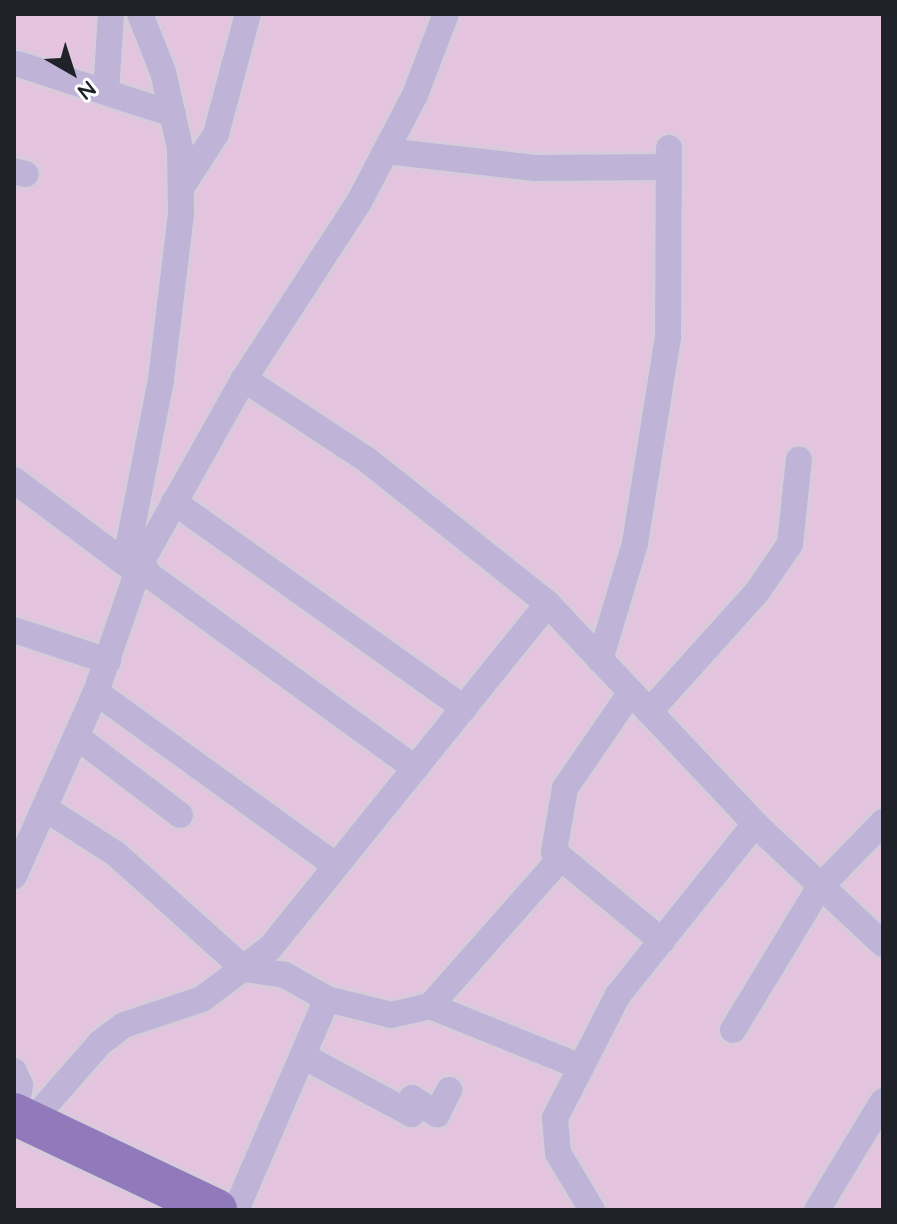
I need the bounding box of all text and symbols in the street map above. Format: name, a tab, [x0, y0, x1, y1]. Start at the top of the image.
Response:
north arrow	[32, 32, 112, 112]
text: N	[72, 75, 102, 107]

